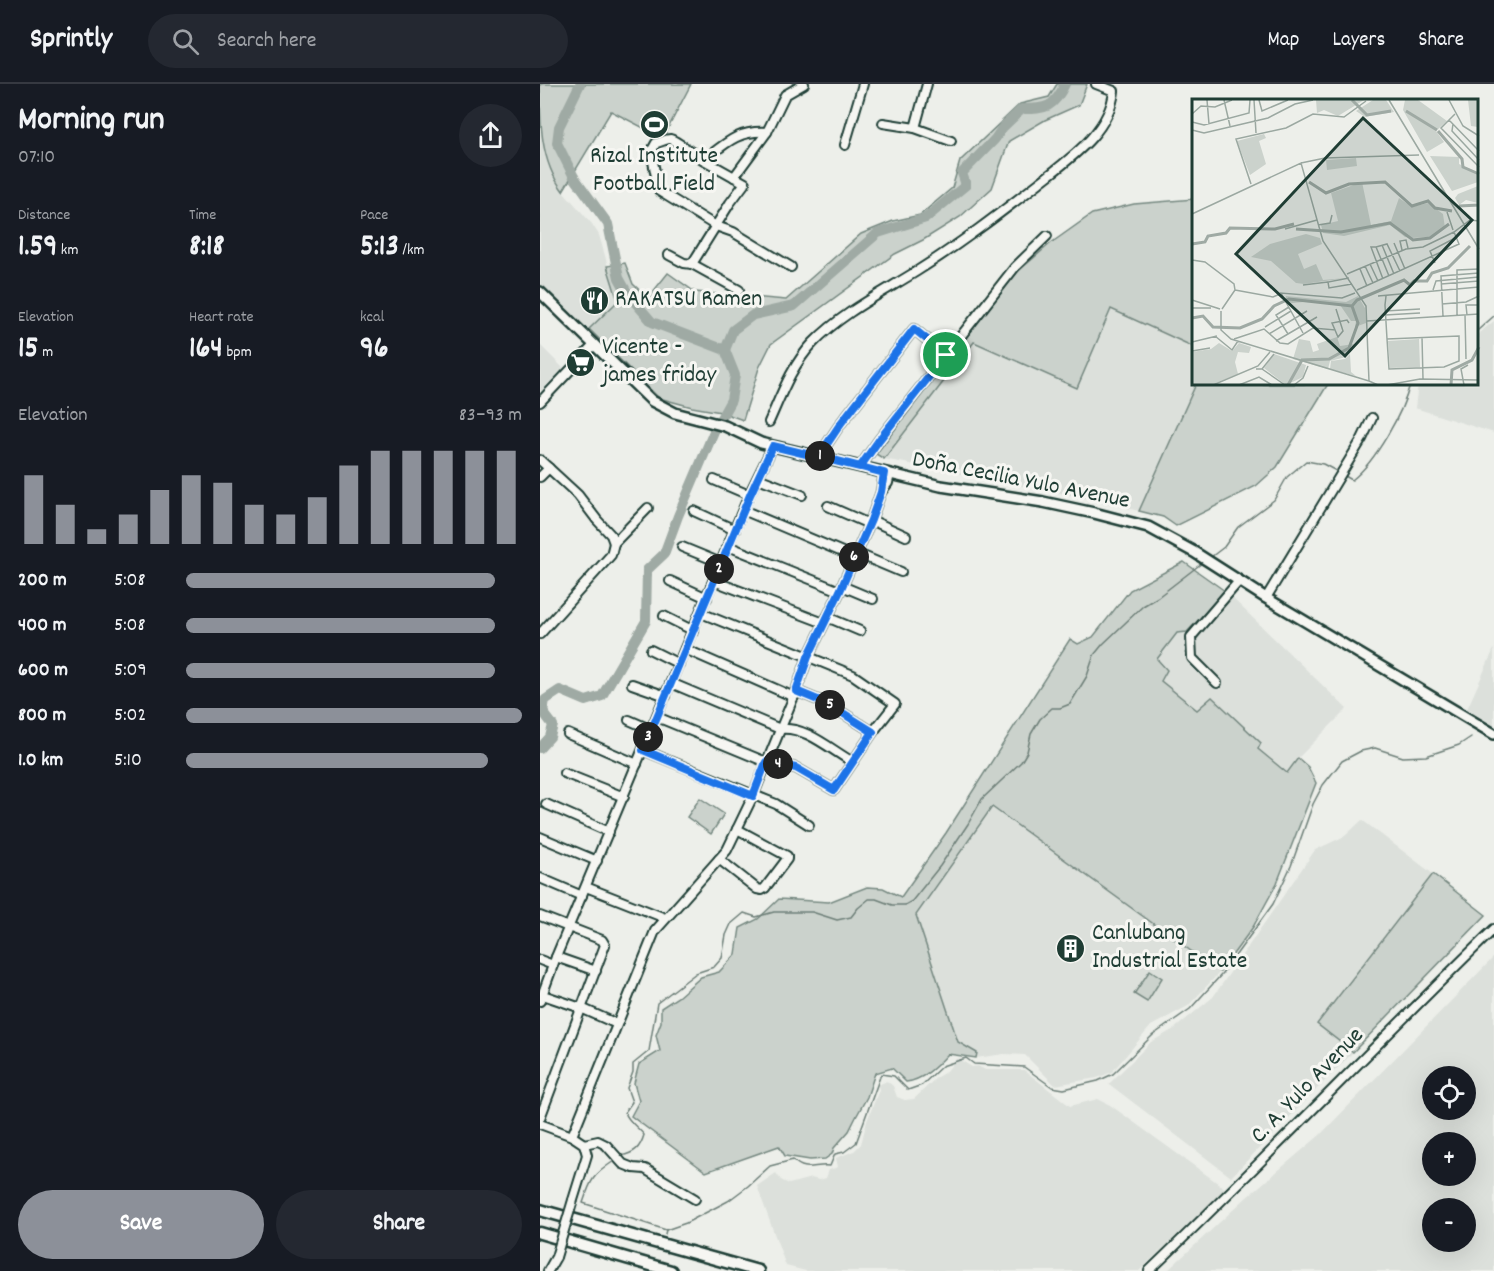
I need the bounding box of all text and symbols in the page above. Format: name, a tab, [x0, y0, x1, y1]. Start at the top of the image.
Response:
search box	[148, 14, 568, 68]
text: Sprintly	[30, 21, 112, 61]
icon: search	[169, 25, 202, 58]
text: Search here	[217, 26, 316, 57]
text: Map	[1268, 26, 1299, 56]
text: Layers	[1332, 26, 1385, 56]
text: Share	[1418, 26, 1464, 56]
text: Morning run	[18, 98, 165, 145]
inset map	[1192, 99, 1479, 386]
button: share	[459, 104, 522, 167]
sports icon: Rizal Institute Football Field	[638, 108, 670, 140]
place label: Rizal Institute Football Field	[590, 140, 718, 202]
text: 07:10	[18, 144, 55, 172]
text: Distance	[18, 204, 70, 227]
text: Time	[189, 204, 216, 227]
text: Pace	[360, 204, 388, 227]
text: 1.59	[18, 227, 57, 270]
text: 8:18	[189, 227, 225, 270]
text: 5:13	[360, 227, 399, 270]
text: km	[57, 239, 78, 262]
text: /km	[399, 239, 425, 262]
place label: RAKATSU Ramen	[615, 283, 762, 317]
restaurant icon: RAKATSU Ramen	[578, 284, 610, 316]
text: Elevation	[18, 306, 74, 329]
text: Heart rate	[189, 306, 254, 329]
text: kcal	[360, 306, 384, 329]
text: 15	[18, 329, 38, 372]
text: 164	[189, 329, 223, 372]
text: 96	[360, 329, 388, 372]
pin	[920, 329, 971, 380]
place label: Vicente - james friday	[600, 331, 717, 393]
icon: arrive	[929, 338, 962, 371]
text: m	[38, 341, 53, 364]
text: bpm	[223, 341, 252, 364]
supermarket icon: Vicente - james friday	[565, 346, 597, 378]
text: Elevation	[18, 402, 88, 430]
text: 83–93 m	[459, 402, 522, 430]
pin: 1	[805, 441, 835, 471]
street label: Doña Cecilia Yulo Avenue	[909, 443, 1133, 519]
text: 1	[818, 444, 822, 467]
pin: 6	[839, 542, 869, 572]
text: 6	[850, 545, 858, 568]
pin: 2	[704, 554, 734, 584]
text: 2	[716, 557, 723, 580]
text: 200 m	[18, 567, 67, 595]
text: 5:08	[114, 567, 146, 595]
text: 400 m	[18, 612, 66, 640]
text: 5:08	[114, 612, 146, 640]
text: 600 m	[18, 657, 68, 685]
text: 5:09	[114, 657, 147, 685]
pin: 5	[815, 690, 845, 720]
text: 5	[826, 693, 834, 716]
text: 800 m	[18, 702, 66, 730]
text: 5:02	[114, 702, 146, 730]
pin: 3	[633, 722, 663, 752]
text: 3	[644, 725, 652, 748]
text: 1.0 km	[18, 747, 63, 775]
text: 5:10	[114, 747, 142, 775]
pin: 4	[763, 749, 793, 779]
text: 4	[775, 752, 781, 775]
place label: Canlubang Industrial Estate	[1092, 917, 1247, 979]
building icon: Canlubang Industrial Estate	[1055, 932, 1087, 964]
street label: C. A. Yulo Avenue	[1243, 1020, 1373, 1152]
map controls	[1422, 1066, 1476, 1252]
button: locate	[1422, 1066, 1476, 1120]
button: +	[1422, 1132, 1476, 1186]
button: Save	[18, 1190, 264, 1259]
button: Share	[276, 1190, 522, 1259]
button: −	[1422, 1198, 1476, 1252]

